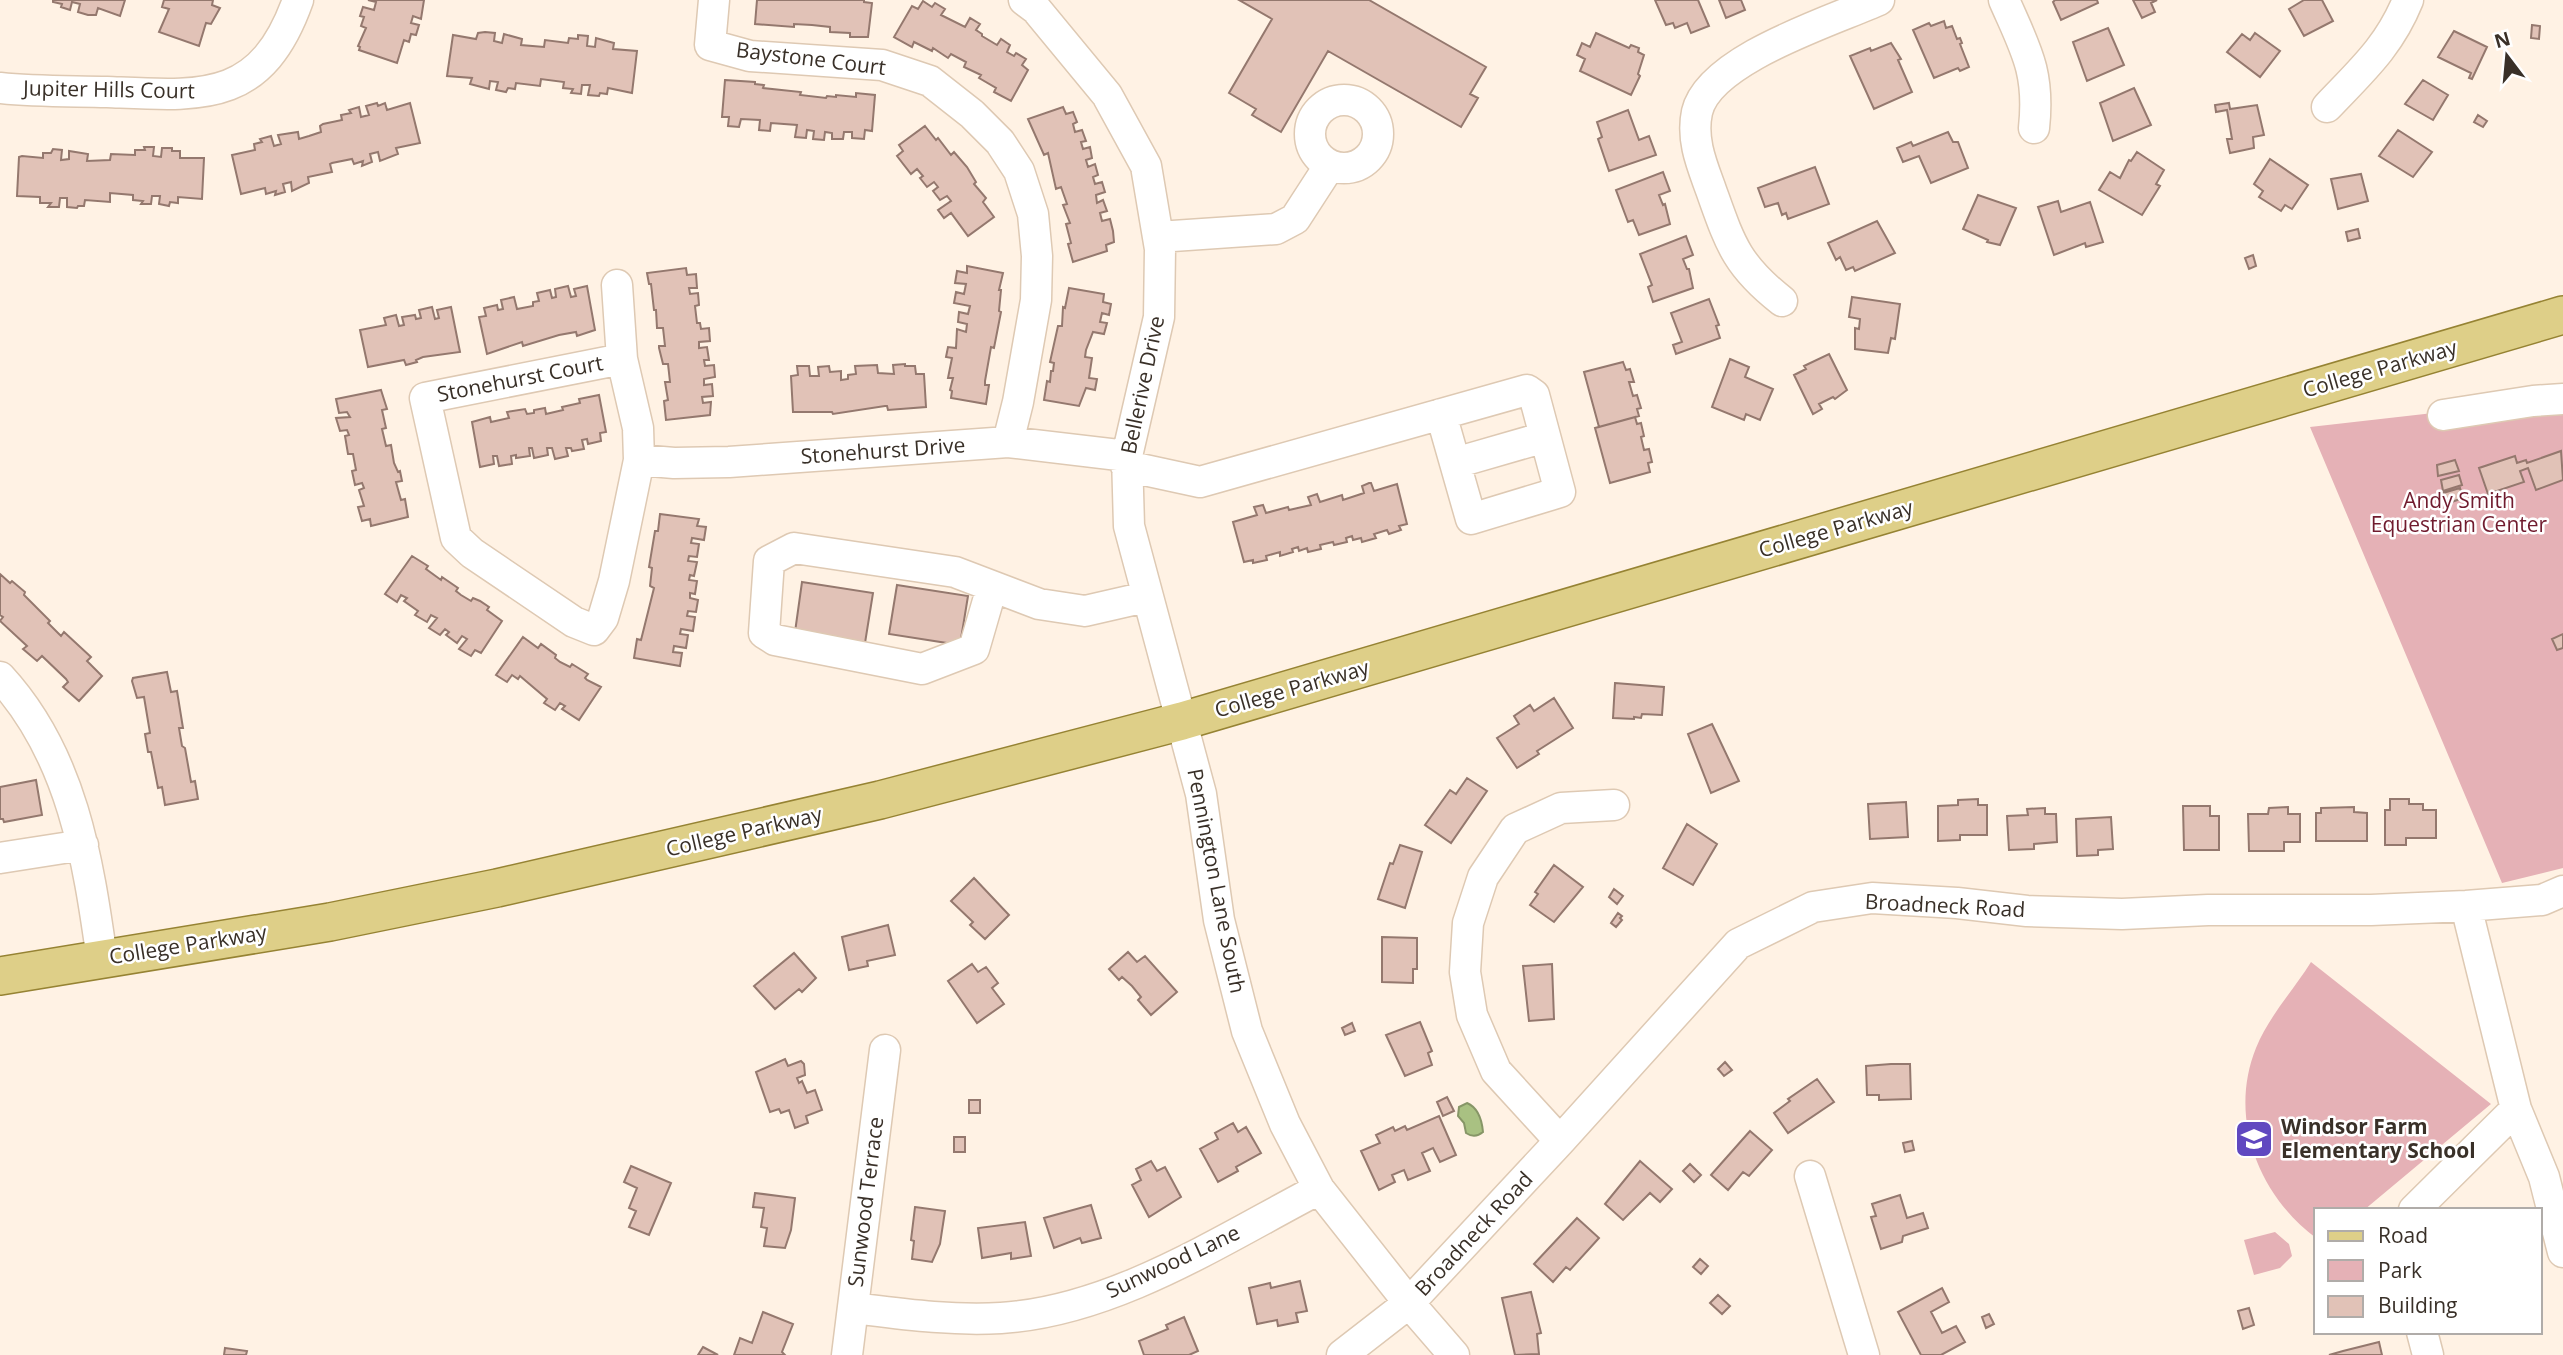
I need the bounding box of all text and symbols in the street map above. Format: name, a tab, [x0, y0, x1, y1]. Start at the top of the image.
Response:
north arrow	[2472, 21, 2542, 91]
text: N	[2491, 25, 2513, 54]
street label: Baystone Court	[735, 35, 888, 81]
street label: Jupiter Hills Court	[21, 73, 195, 104]
street label: Bellerive Drive	[1114, 313, 1170, 457]
street label: College Parkway	[2299, 332, 2461, 403]
street label: Stonehurst Court	[434, 348, 605, 408]
street label: Stonehurst Drive	[800, 430, 966, 470]
park label: Andy Smith Equestrian Center	[2371, 486, 2548, 538]
street label: College Parkway	[1755, 492, 1917, 563]
street label: College Parkway	[1211, 652, 1373, 723]
street label: Pennington Lane South	[1181, 766, 1253, 996]
street label: College Parkway	[663, 799, 825, 863]
street label: Broadneck Road	[1864, 887, 2026, 923]
street label: College Parkway	[107, 918, 269, 970]
place label: Windsor Farm Elementary School	[2281, 1112, 2476, 1164]
street label: Sunwood Terrace	[841, 1115, 889, 1289]
school or university icon: Windsor Farm Elementary School	[2233, 1118, 2275, 1160]
street label: Broadneck Road	[1408, 1165, 1538, 1302]
legend	[2314, 1208, 2542, 1334]
street label: Sunwood Lane	[1101, 1218, 1244, 1304]
text: Road	[2378, 1221, 2428, 1249]
text: Park	[2378, 1256, 2422, 1284]
text: Building	[2378, 1291, 2457, 1319]

